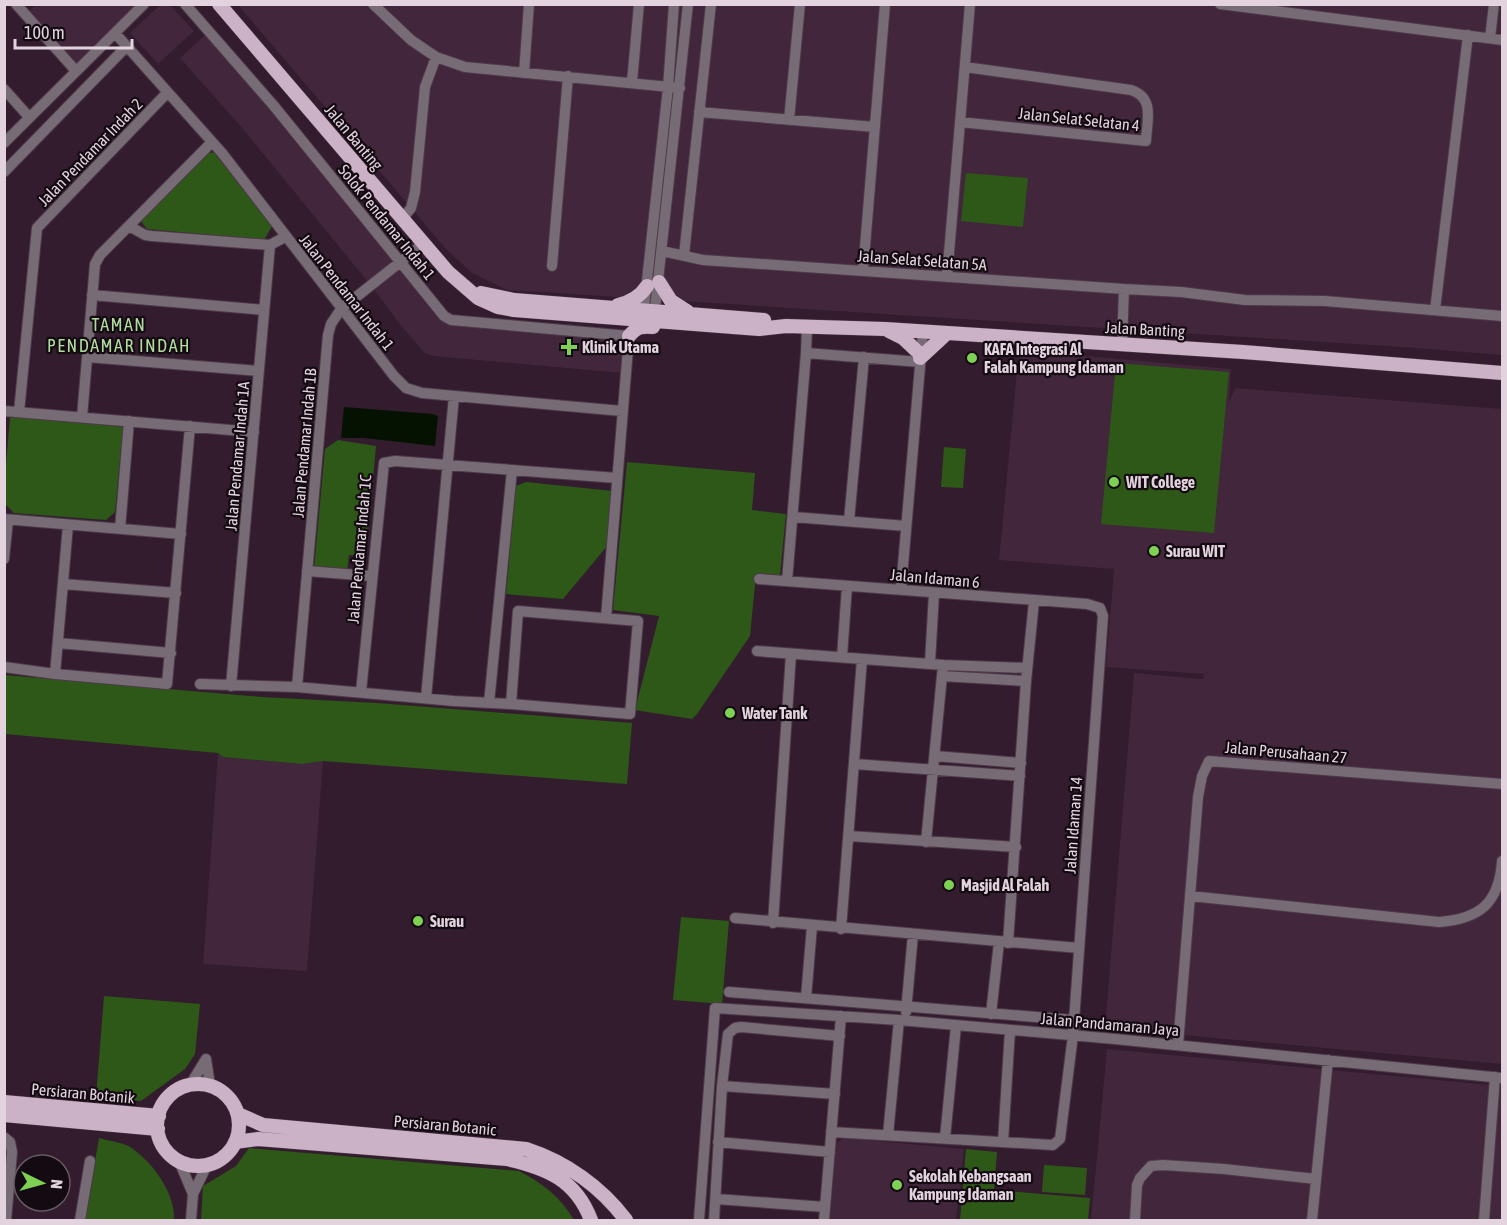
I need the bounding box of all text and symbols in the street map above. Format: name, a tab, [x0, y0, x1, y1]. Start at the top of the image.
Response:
scale bar	[15, 12, 132, 50]
text: 100 m	[24, 22, 65, 43]
street label: Jalan Pendamar Indah 2	[34, 95, 146, 209]
street label: Jalan Banting	[321, 101, 387, 174]
street label: Jalan Selat Selatan 4	[1017, 104, 1141, 134]
street label: Solok Pendamar Indah 1	[335, 161, 439, 283]
street label: Jalan Pendamar Indah 1	[296, 230, 398, 354]
street label: Jalan Selat Selatan 5A	[857, 246, 987, 274]
district label: TAMAN PENDAMAR INDAH	[47, 314, 191, 356]
street label: Jalan Banting	[1105, 318, 1185, 341]
marker: Klinik Utama	[560, 338, 578, 356]
place label: Klinik Utama	[582, 338, 659, 356]
place label: KAFA Integrasi Al Falah Kampung Idaman	[984, 340, 1124, 376]
marker: KAFA Integrasi Al Falah Kampung Idaman	[965, 351, 979, 365]
street label: Jalan Pendamar Indah 1B	[289, 367, 320, 518]
street label: Jalan Pendamar Indah 1A	[221, 380, 253, 531]
place label: WIT College	[1125, 473, 1195, 491]
street label: Jalan Pendamar Indah 1C	[344, 474, 374, 624]
marker: WIT College	[1107, 475, 1121, 489]
place label: Surau WIT	[1166, 542, 1226, 560]
marker: Surau WIT	[1147, 544, 1161, 558]
street label: Jalan Idaman 6	[890, 565, 980, 591]
place label: Water Tank	[741, 704, 808, 722]
marker: Water Tank	[723, 706, 737, 720]
street label: Jalan Perusahaan 27	[1224, 738, 1348, 766]
street label: Jalan Idaman 14	[1061, 776, 1085, 874]
place label: Masjid Al Falah	[961, 876, 1049, 894]
marker: Masjid Al Falah	[942, 878, 956, 892]
place label: Surau	[430, 912, 464, 930]
marker: Surau	[411, 914, 425, 928]
street label: Jalan Pandamaran Jaya	[1040, 1009, 1180, 1040]
street label: Persiaran Botanik	[30, 1080, 136, 1106]
street label: Persiaran Botanic	[393, 1112, 497, 1138]
north arrow	[12, 1153, 72, 1213]
place label: Sekolah Kebangsaan Kampung Idaman	[909, 1167, 1032, 1203]
marker: Sekolah Kebangsaan Kampung Idaman	[890, 1178, 904, 1192]
text: N	[48, 1179, 66, 1190]

